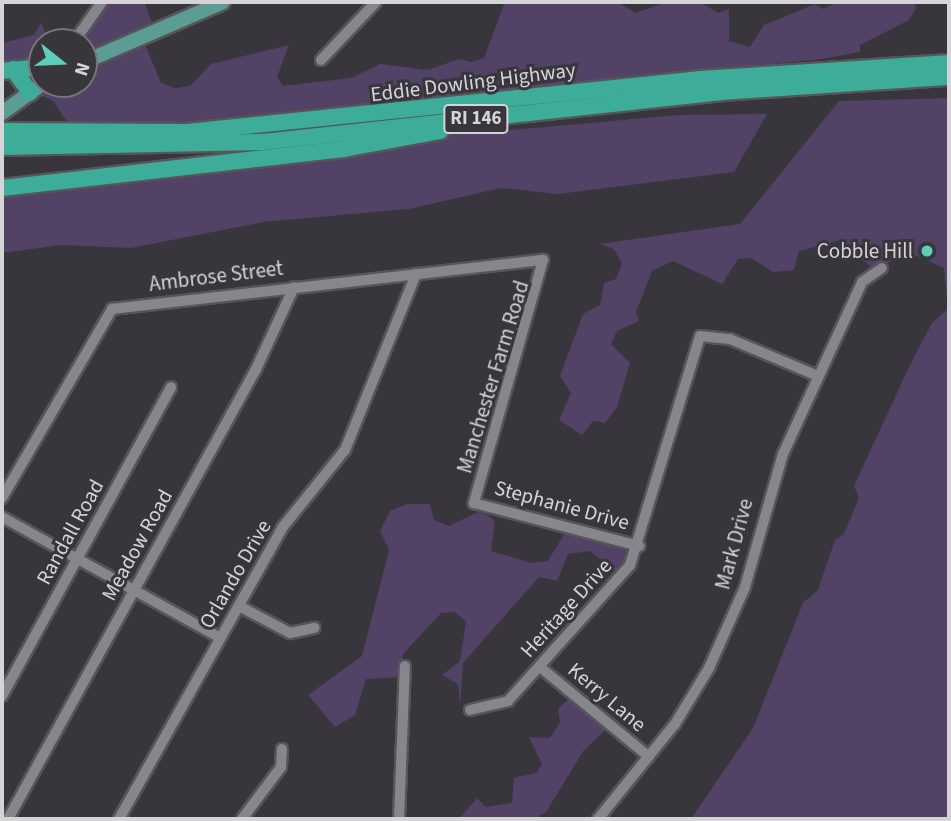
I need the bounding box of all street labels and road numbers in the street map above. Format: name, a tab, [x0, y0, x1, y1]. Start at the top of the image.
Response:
street label: Eddie Dowling Highway	[369, 57, 577, 107]
road number: RI 146	[443, 104, 509, 134]
street label: Ambrose Street	[148, 255, 284, 297]
street label: Manchester Farm Road	[452, 278, 534, 476]
street label: Randall Road	[31, 475, 109, 589]
street label: Stephanie Drive	[492, 475, 632, 535]
street label: Meadow Road	[96, 485, 178, 605]
street label: Mark Drive	[710, 496, 758, 592]
street label: Orlando Drive	[194, 515, 276, 633]
street label: Heritage Drive	[515, 553, 617, 663]
street label: Kerry Lane	[563, 657, 651, 737]

